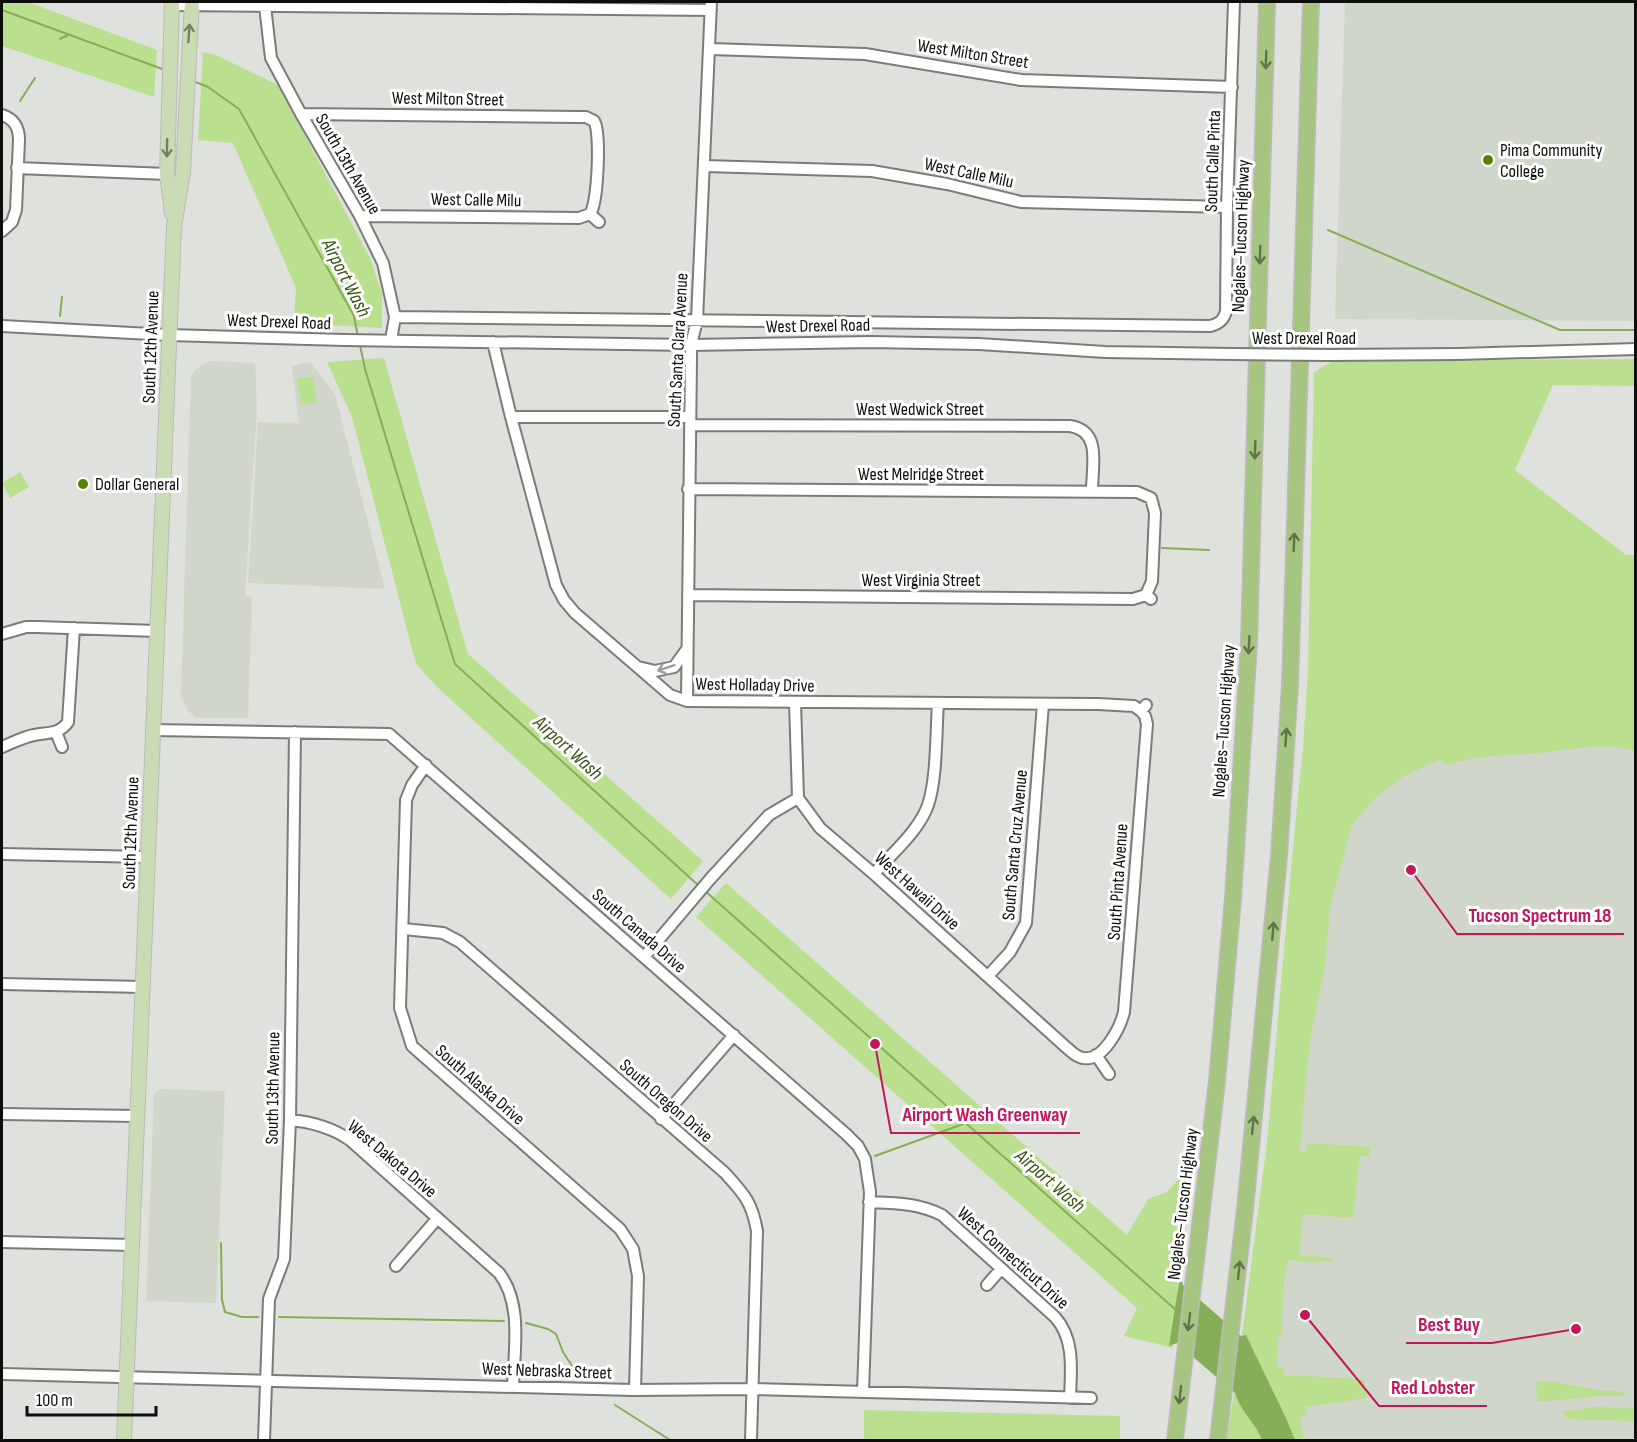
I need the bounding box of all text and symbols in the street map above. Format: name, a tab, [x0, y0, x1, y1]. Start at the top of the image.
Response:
one-way arrow	[184, 23, 195, 43]
street label: West Milton Street	[916, 35, 1031, 73]
one-way arrow	[1260, 49, 1271, 69]
street label: West Milton Street	[392, 88, 505, 110]
street label: South 13th Avenue	[311, 110, 385, 218]
street label: South Calle Pinta	[1201, 110, 1225, 212]
one-way arrow	[161, 138, 173, 158]
place label: Pima Community College	[1500, 140, 1603, 182]
street label: West Calle Milu	[923, 153, 1015, 193]
marker: Pima Community College	[1481, 153, 1495, 167]
street label: Nogales–Tucson Highway	[1228, 159, 1254, 313]
street label: West Calle Milu	[431, 189, 521, 211]
water label: Airport Wash	[316, 234, 376, 321]
one-way arrow	[1254, 244, 1266, 264]
street label: South Santa Clara Avenue	[663, 273, 693, 427]
street label: South 12th Avenue	[139, 290, 163, 404]
street label: West Drexel Road	[227, 310, 331, 334]
street label: West Drexel Road	[766, 315, 870, 337]
street label: West Drexel Road	[1252, 328, 1356, 349]
street label: West Wedwick Street	[856, 399, 984, 420]
one-way arrow	[1249, 439, 1260, 459]
street label: West Melridge Street	[858, 464, 984, 485]
place label: Dollar General	[95, 474, 179, 495]
marker: Dollar General	[76, 477, 90, 491]
one-way arrow	[1288, 532, 1300, 552]
street label: West Virginia Street	[862, 570, 981, 591]
one-way arrow	[1243, 634, 1254, 654]
street label: Nogales–Tucson Highway	[1208, 644, 1240, 798]
one-way arrow	[657, 663, 676, 674]
street label: West Holladay Drive	[695, 673, 815, 697]
water label: Airport Wash	[528, 710, 608, 785]
one-way arrow	[1281, 727, 1292, 747]
street label: South Santa Cruz Avenue	[998, 769, 1032, 921]
street label: South 12th Avenue	[119, 776, 143, 890]
street label: South Pinta Avenue	[1103, 823, 1133, 941]
street label: West Hawaii Drive	[870, 847, 964, 935]
street label: South Canada Drive	[588, 885, 690, 977]
callout: Tucson Spectrum 18	[1457, 896, 1624, 934]
text: Tucson Spectrum 18	[1468, 904, 1612, 928]
one-way arrow	[1267, 922, 1278, 942]
street label: South 13th Avenue	[262, 1031, 284, 1145]
street label: South Alaska Drive	[431, 1040, 529, 1130]
street label: South Oregon Drive	[615, 1055, 717, 1147]
callout: Airport Wash Greenway	[891, 1095, 1080, 1133]
text: Airport Wash Greenway	[901, 1103, 1068, 1127]
street label: West Dakota Drive	[343, 1116, 441, 1202]
one-way arrow	[1248, 1116, 1259, 1136]
street label: Nogales–Tucson Highway	[1163, 1127, 1203, 1281]
water label: Airport Wash	[1009, 1143, 1090, 1218]
street label: West Connecticut Drive	[953, 1202, 1073, 1314]
one-way arrow	[1233, 1261, 1244, 1281]
callout: Best Buy	[1406, 1305, 1492, 1343]
one-way arrow	[1183, 1311, 1194, 1331]
text: Best Buy	[1418, 1313, 1481, 1337]
street label: West Nebraska Street	[482, 1358, 613, 1384]
callout: Red Lobster	[1379, 1368, 1487, 1406]
text: Red Lobster	[1391, 1376, 1475, 1400]
scale bar	[27, 1379, 156, 1417]
one-way arrow	[1174, 1385, 1185, 1405]
text: 100 m	[36, 1390, 73, 1411]

